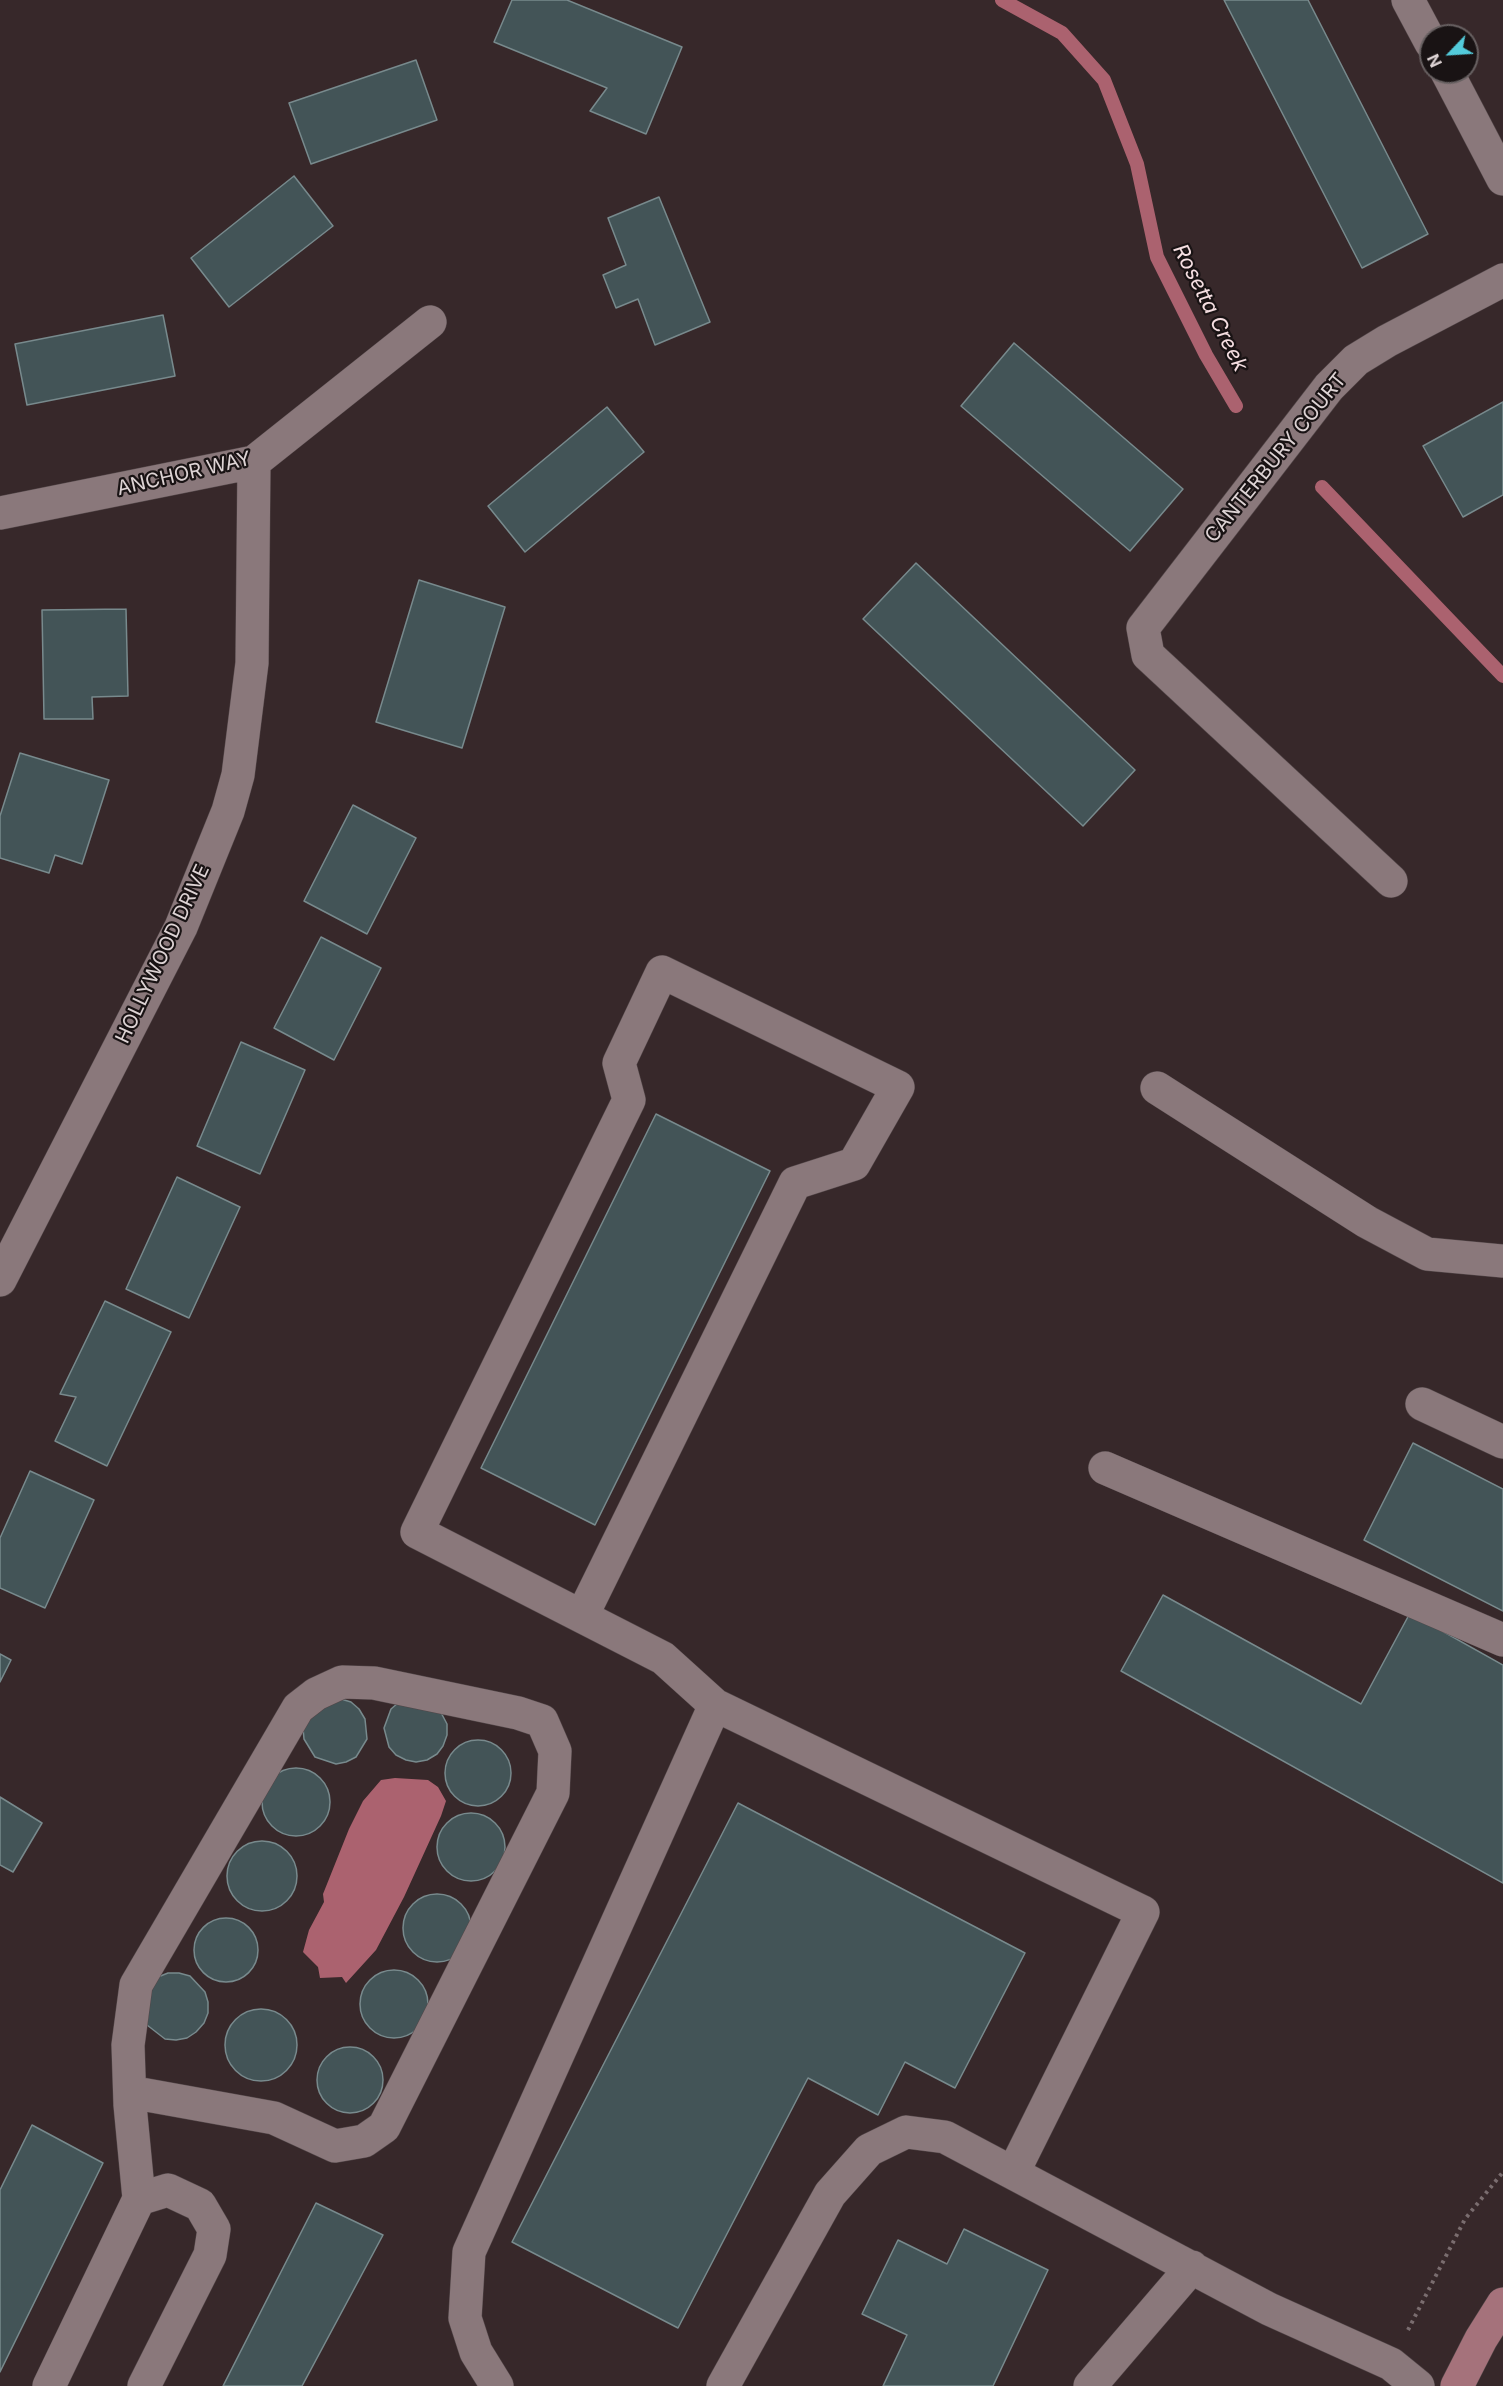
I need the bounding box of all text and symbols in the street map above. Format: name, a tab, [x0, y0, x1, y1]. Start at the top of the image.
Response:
north arrow	[1419, 24, 1479, 84]
text: N	[1423, 51, 1446, 71]
water label: Rosetta Creek	[1167, 240, 1253, 376]
street label: CANTERBURY COURT	[1200, 368, 1352, 548]
street label: ANCHOR WAY	[115, 447, 253, 501]
street label: HOLLYWOOD DRIVE	[111, 861, 215, 1047]

